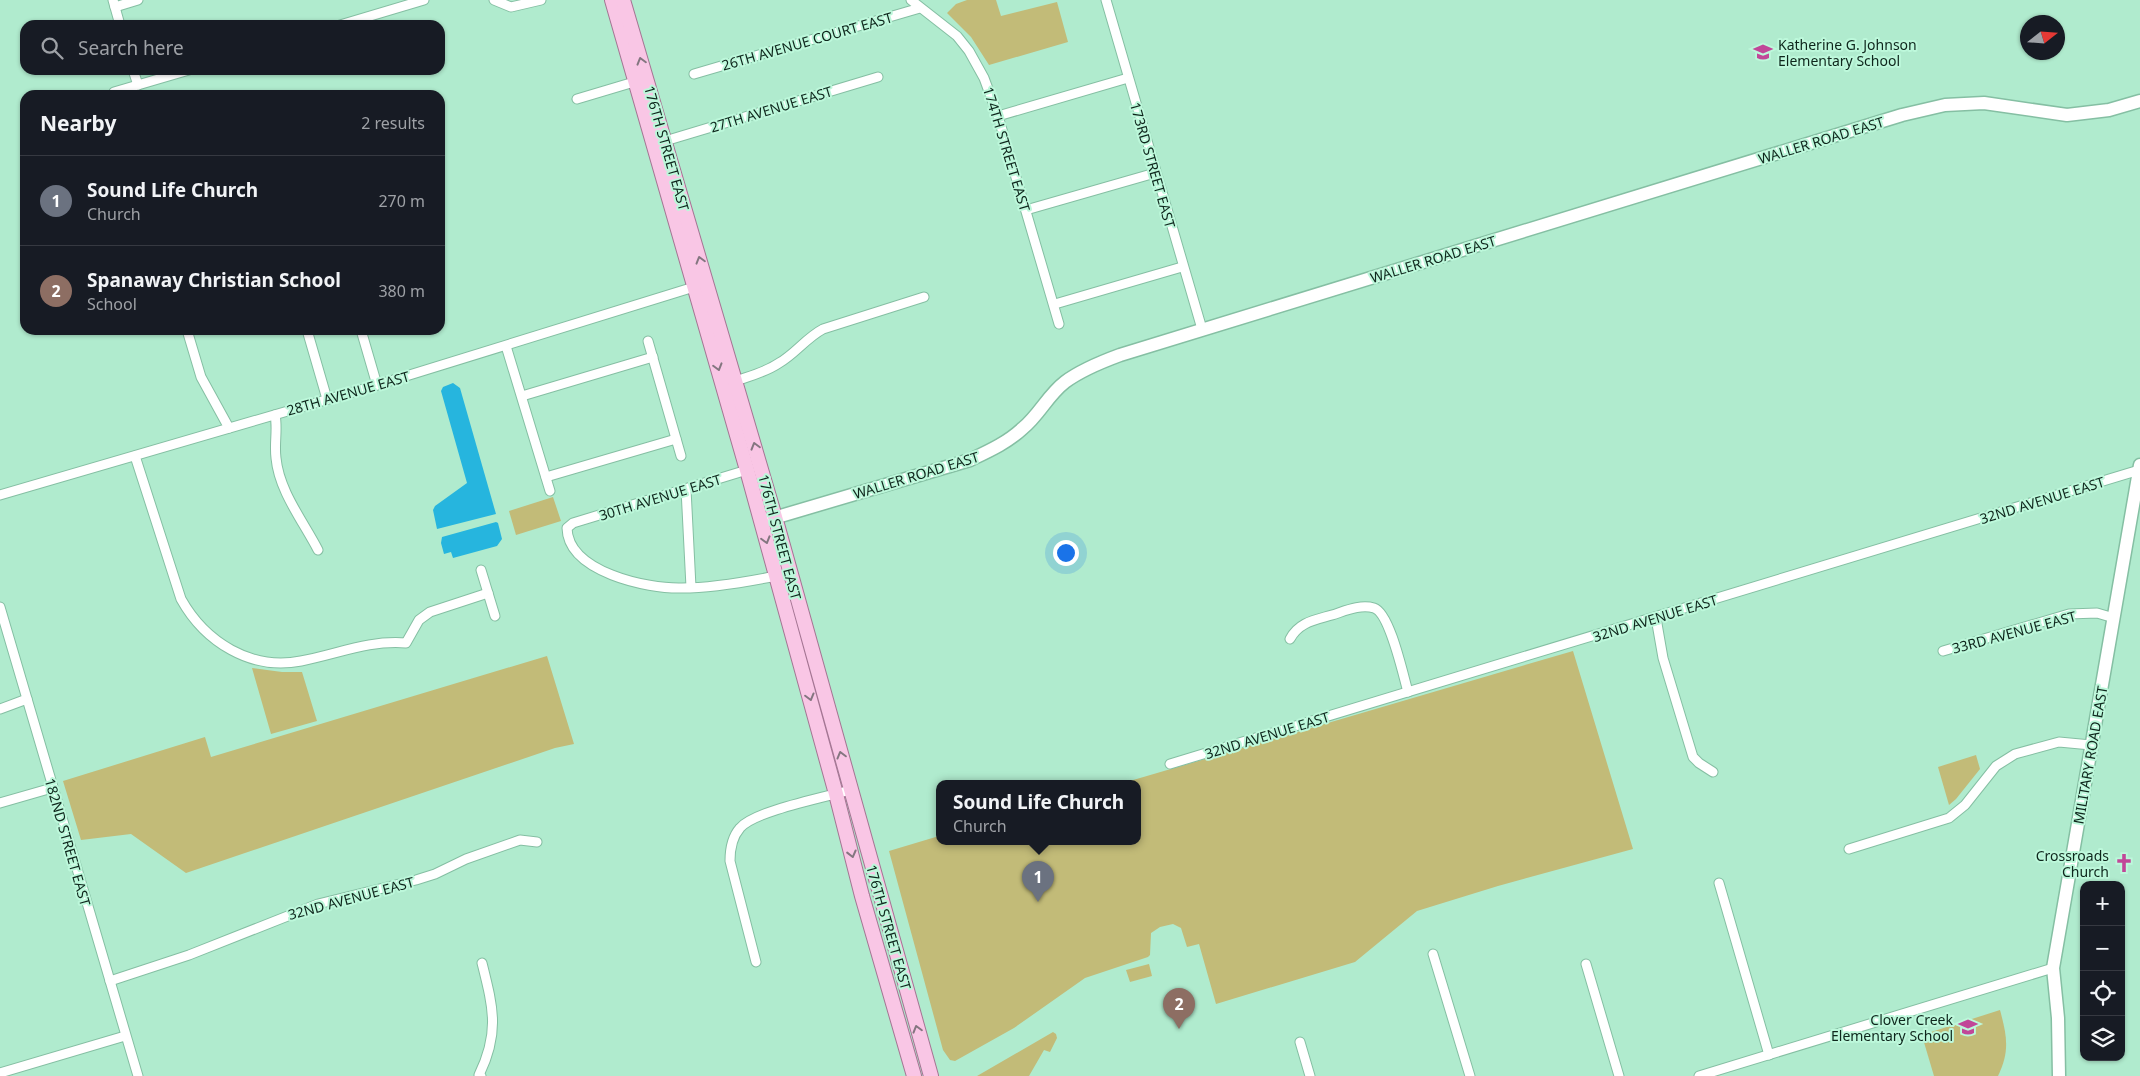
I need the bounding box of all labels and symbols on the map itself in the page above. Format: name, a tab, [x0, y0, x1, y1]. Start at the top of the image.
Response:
street label: 26TH AVENUE COURT EAST	[719, 7, 895, 74]
north arrow	[2020, 15, 2065, 60]
place label: Katherine G. Johnson Elementary School	[1778, 35, 1917, 70]
school or university icon: Katherine G. Johnson Elementary School	[1752, 41, 1774, 63]
one-way arrow	[637, 57, 647, 65]
street label: 27TH AVENUE EAST	[708, 81, 835, 137]
street label: 176TH STREET EAST	[640, 83, 694, 213]
street label: 174TH STREET EAST	[979, 84, 1035, 214]
street label: 173RD STREET EAST	[1126, 100, 1180, 230]
street label: WALLER ROAD EAST	[1756, 112, 1886, 168]
street label: WALLER ROAD EAST	[1368, 231, 1498, 287]
one-way arrow	[695, 256, 705, 264]
one-way arrow	[712, 363, 722, 371]
street label: 28TH AVENUE EAST	[284, 366, 412, 420]
one-way arrow	[750, 443, 760, 451]
street label: WALLER ROAD EAST	[851, 447, 981, 503]
street label: 30TH AVENUE EAST	[597, 469, 724, 525]
street label: 176TH STREET EAST	[754, 472, 806, 602]
street label: 32ND AVENUE EAST	[1977, 472, 2107, 528]
one-way arrow	[761, 536, 771, 544]
your location	[1053, 540, 1079, 566]
street label: 32ND AVENUE EAST	[1590, 590, 1720, 646]
street label: 33RD AVENUE EAST	[1950, 606, 2078, 658]
street label: MILITARY ROAD EAST	[2068, 684, 2112, 826]
one-way arrow	[804, 692, 814, 701]
street label: 32ND AVENUE EAST	[1202, 707, 1332, 763]
one-way arrow	[836, 751, 846, 759]
street label: 182ND STREET EAST	[41, 776, 95, 908]
place label: Crossroads Church	[2036, 846, 2109, 881]
one-way arrow	[846, 850, 857, 858]
church icon: Crossroads Church	[2113, 852, 2135, 874]
pin: 1	[1022, 861, 1054, 902]
street label: 176TH STREET EAST	[862, 862, 916, 992]
street label: 32ND AVENUE EAST	[286, 872, 416, 924]
pin: 2	[1163, 988, 1195, 1029]
place label: Clover Creek Elementary School	[1831, 1010, 1954, 1045]
school or university icon: Clover Creek Elementary School	[1957, 1016, 1979, 1038]
one-way arrow	[913, 1025, 923, 1034]

